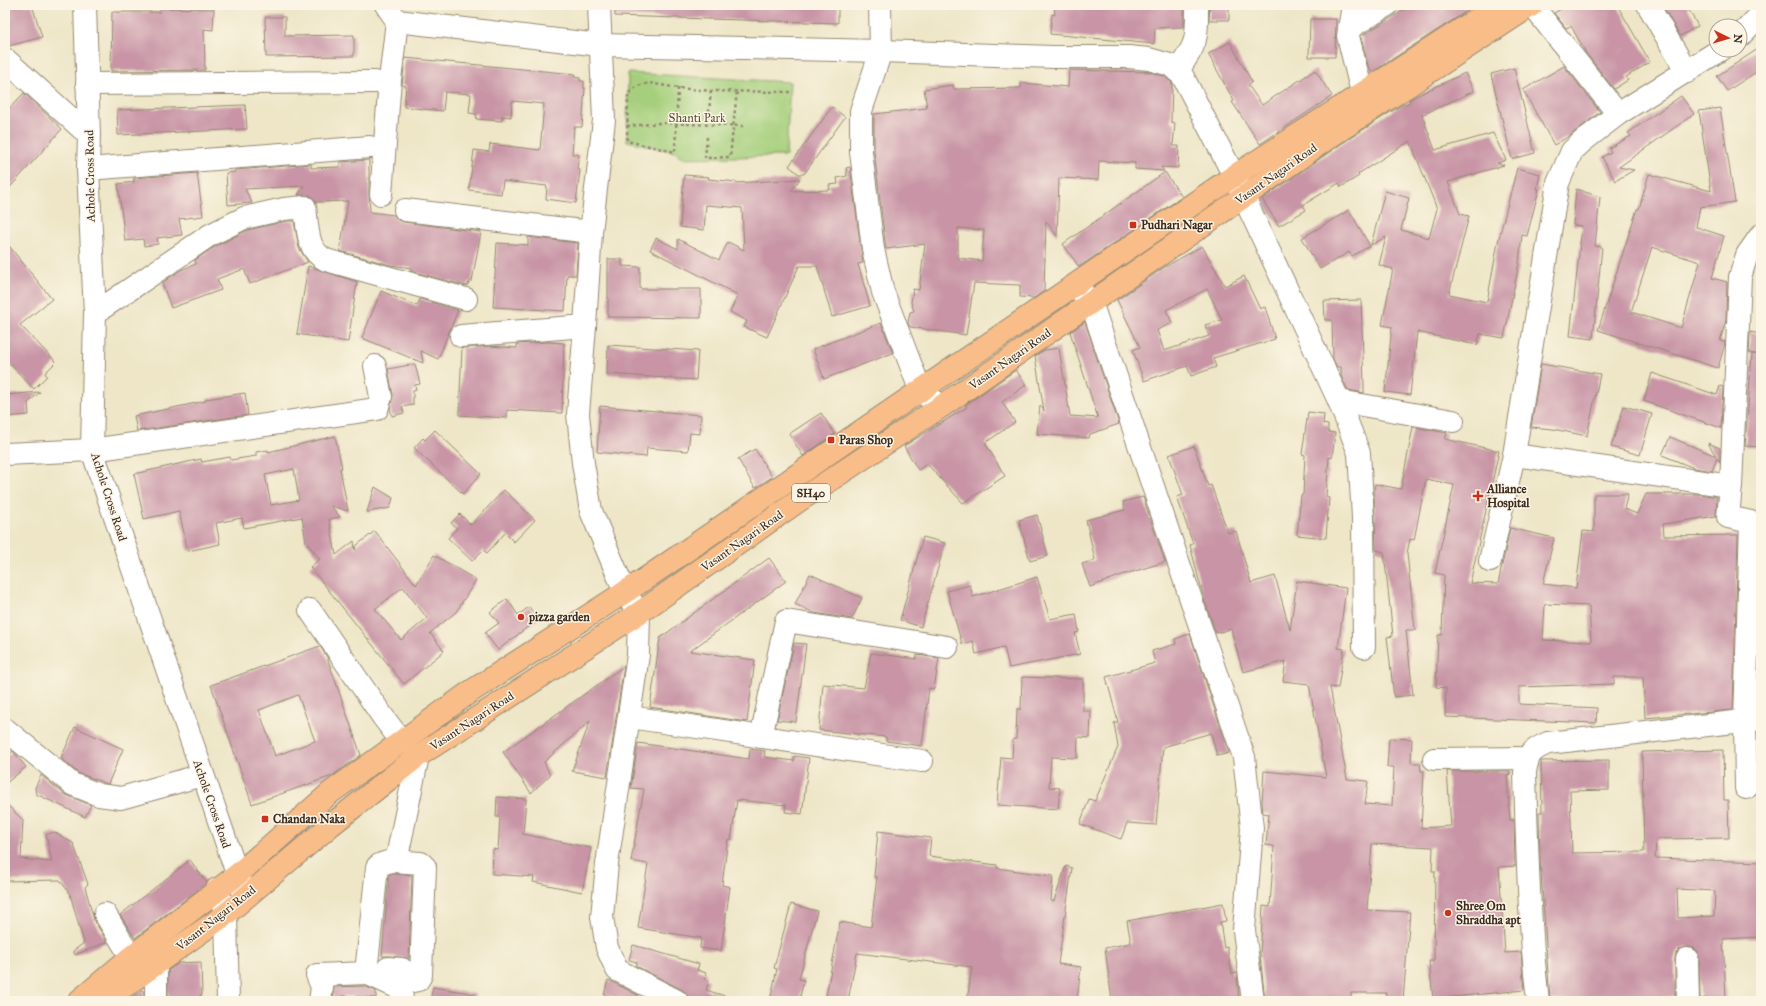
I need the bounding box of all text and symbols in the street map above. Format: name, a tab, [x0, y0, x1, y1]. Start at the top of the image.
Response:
north arrow	[1708, 18, 1748, 58]
text: N	[1731, 34, 1744, 45]
park label: Shanti Park	[669, 111, 726, 125]
street label: Achole Cross Road	[82, 130, 98, 223]
street label: Vasant Nagari Road	[1232, 141, 1320, 209]
place label: Pudhari Nagar	[1141, 218, 1213, 233]
marker: Pudhari Nagar	[1128, 220, 1138, 230]
street label: Vasant Nagari Road	[966, 326, 1054, 394]
place label: Paras Shop	[839, 433, 893, 448]
marker: Paras Shop	[826, 435, 836, 445]
street label: Achole Cross Road	[88, 450, 130, 543]
place label: Alliance Hospital	[1486, 482, 1530, 511]
road number: SH40	[792, 484, 830, 502]
marker: Alliance Hospital	[1472, 490, 1484, 502]
street label: Vasant Nagari Road	[698, 508, 786, 576]
place label: pizza garden	[528, 610, 590, 625]
marker: pizza garden	[516, 612, 526, 622]
street label: Vasant Nagari Road	[427, 689, 517, 755]
street label: Achole Cross Road	[190, 757, 234, 850]
place label: Chandan Naka	[273, 812, 346, 826]
marker: Chandan Naka	[260, 814, 270, 824]
street label: Vasant Nagari Road	[173, 883, 259, 955]
place label: Shree Om Shraddha apt	[1456, 899, 1522, 928]
marker: Shree Om Shraddha apt	[1443, 908, 1453, 918]

